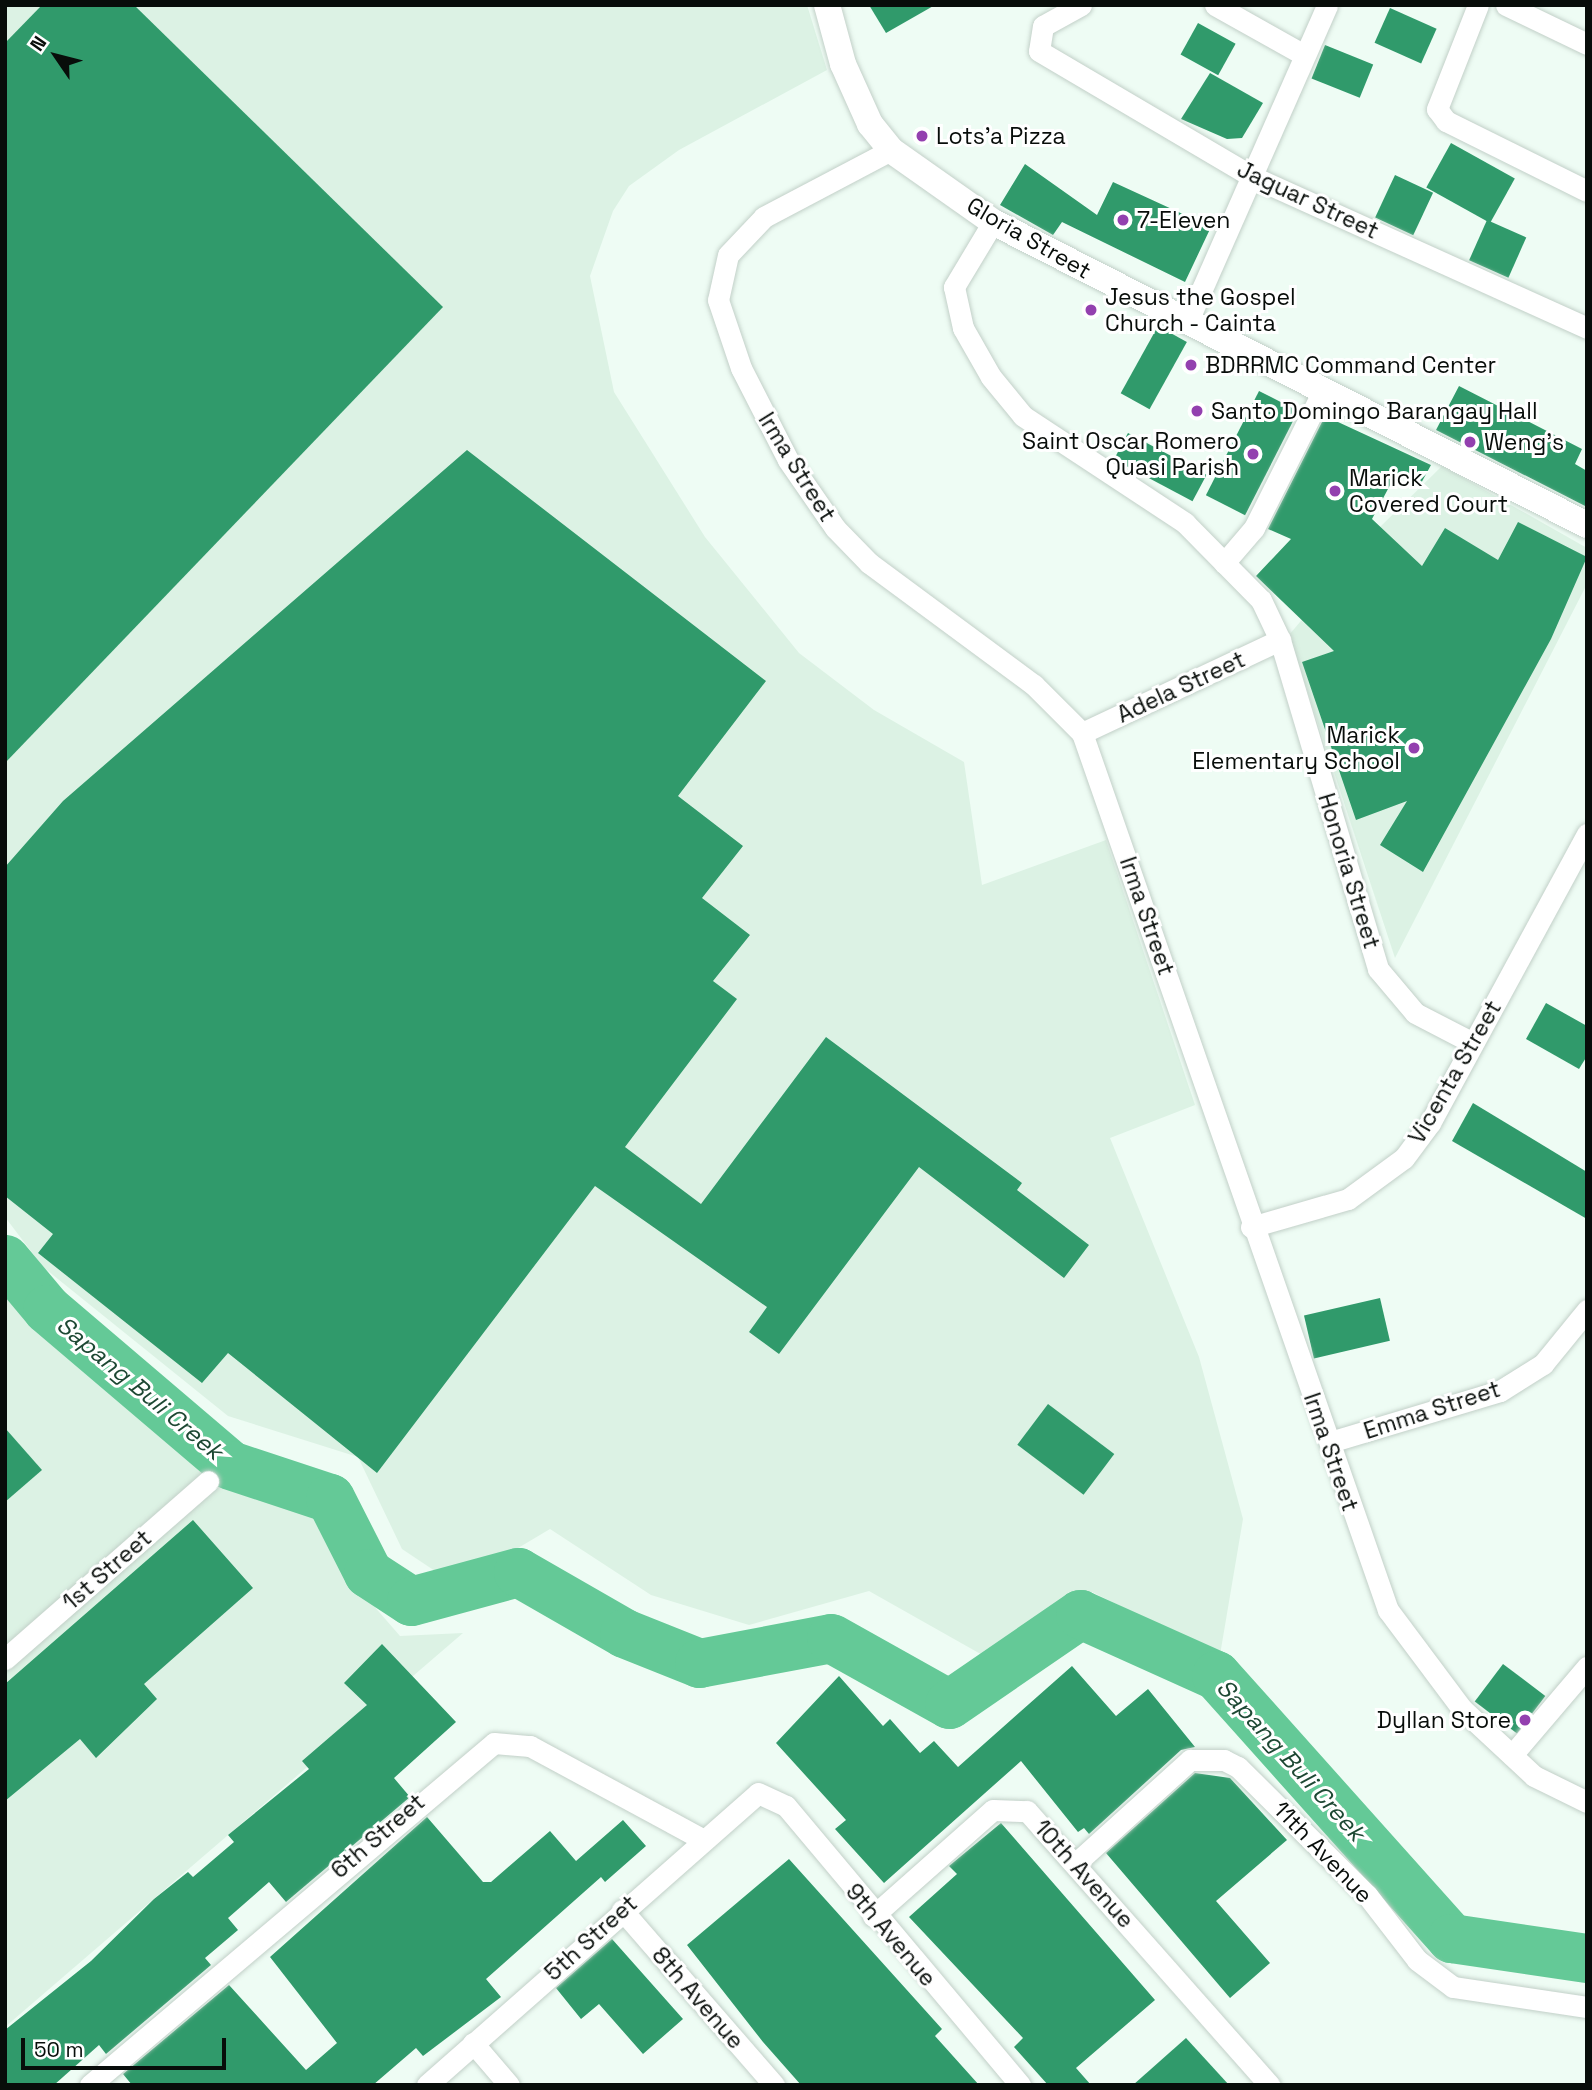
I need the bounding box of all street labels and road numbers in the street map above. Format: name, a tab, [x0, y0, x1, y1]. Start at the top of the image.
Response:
street label: Jaguar Street	[1233, 155, 1383, 245]
street label: Gloria Street	[962, 191, 1096, 285]
street label: Irma Street	[753, 407, 841, 527]
street label: Adela Street	[1113, 645, 1249, 729]
street label: Honoria Street	[1312, 790, 1386, 952]
street label: Irma Street	[1114, 853, 1180, 979]
street label: Vicenta Street	[1403, 995, 1507, 1149]
street label: Emma Street	[1360, 1375, 1504, 1445]
street label: Irma Street	[1298, 1389, 1364, 1515]
street label: 1st Street	[57, 1524, 157, 1616]
street label: 6th Street	[326, 1788, 430, 1884]
street label: 11th Avenue	[1268, 1795, 1378, 1909]
street label: 10th Avenue	[1028, 1814, 1140, 1934]
street label: 9th Avenue	[840, 1878, 942, 1992]
street label: 5th Street	[539, 1889, 643, 1987]
street label: 8th Avenue	[646, 1941, 750, 2055]

